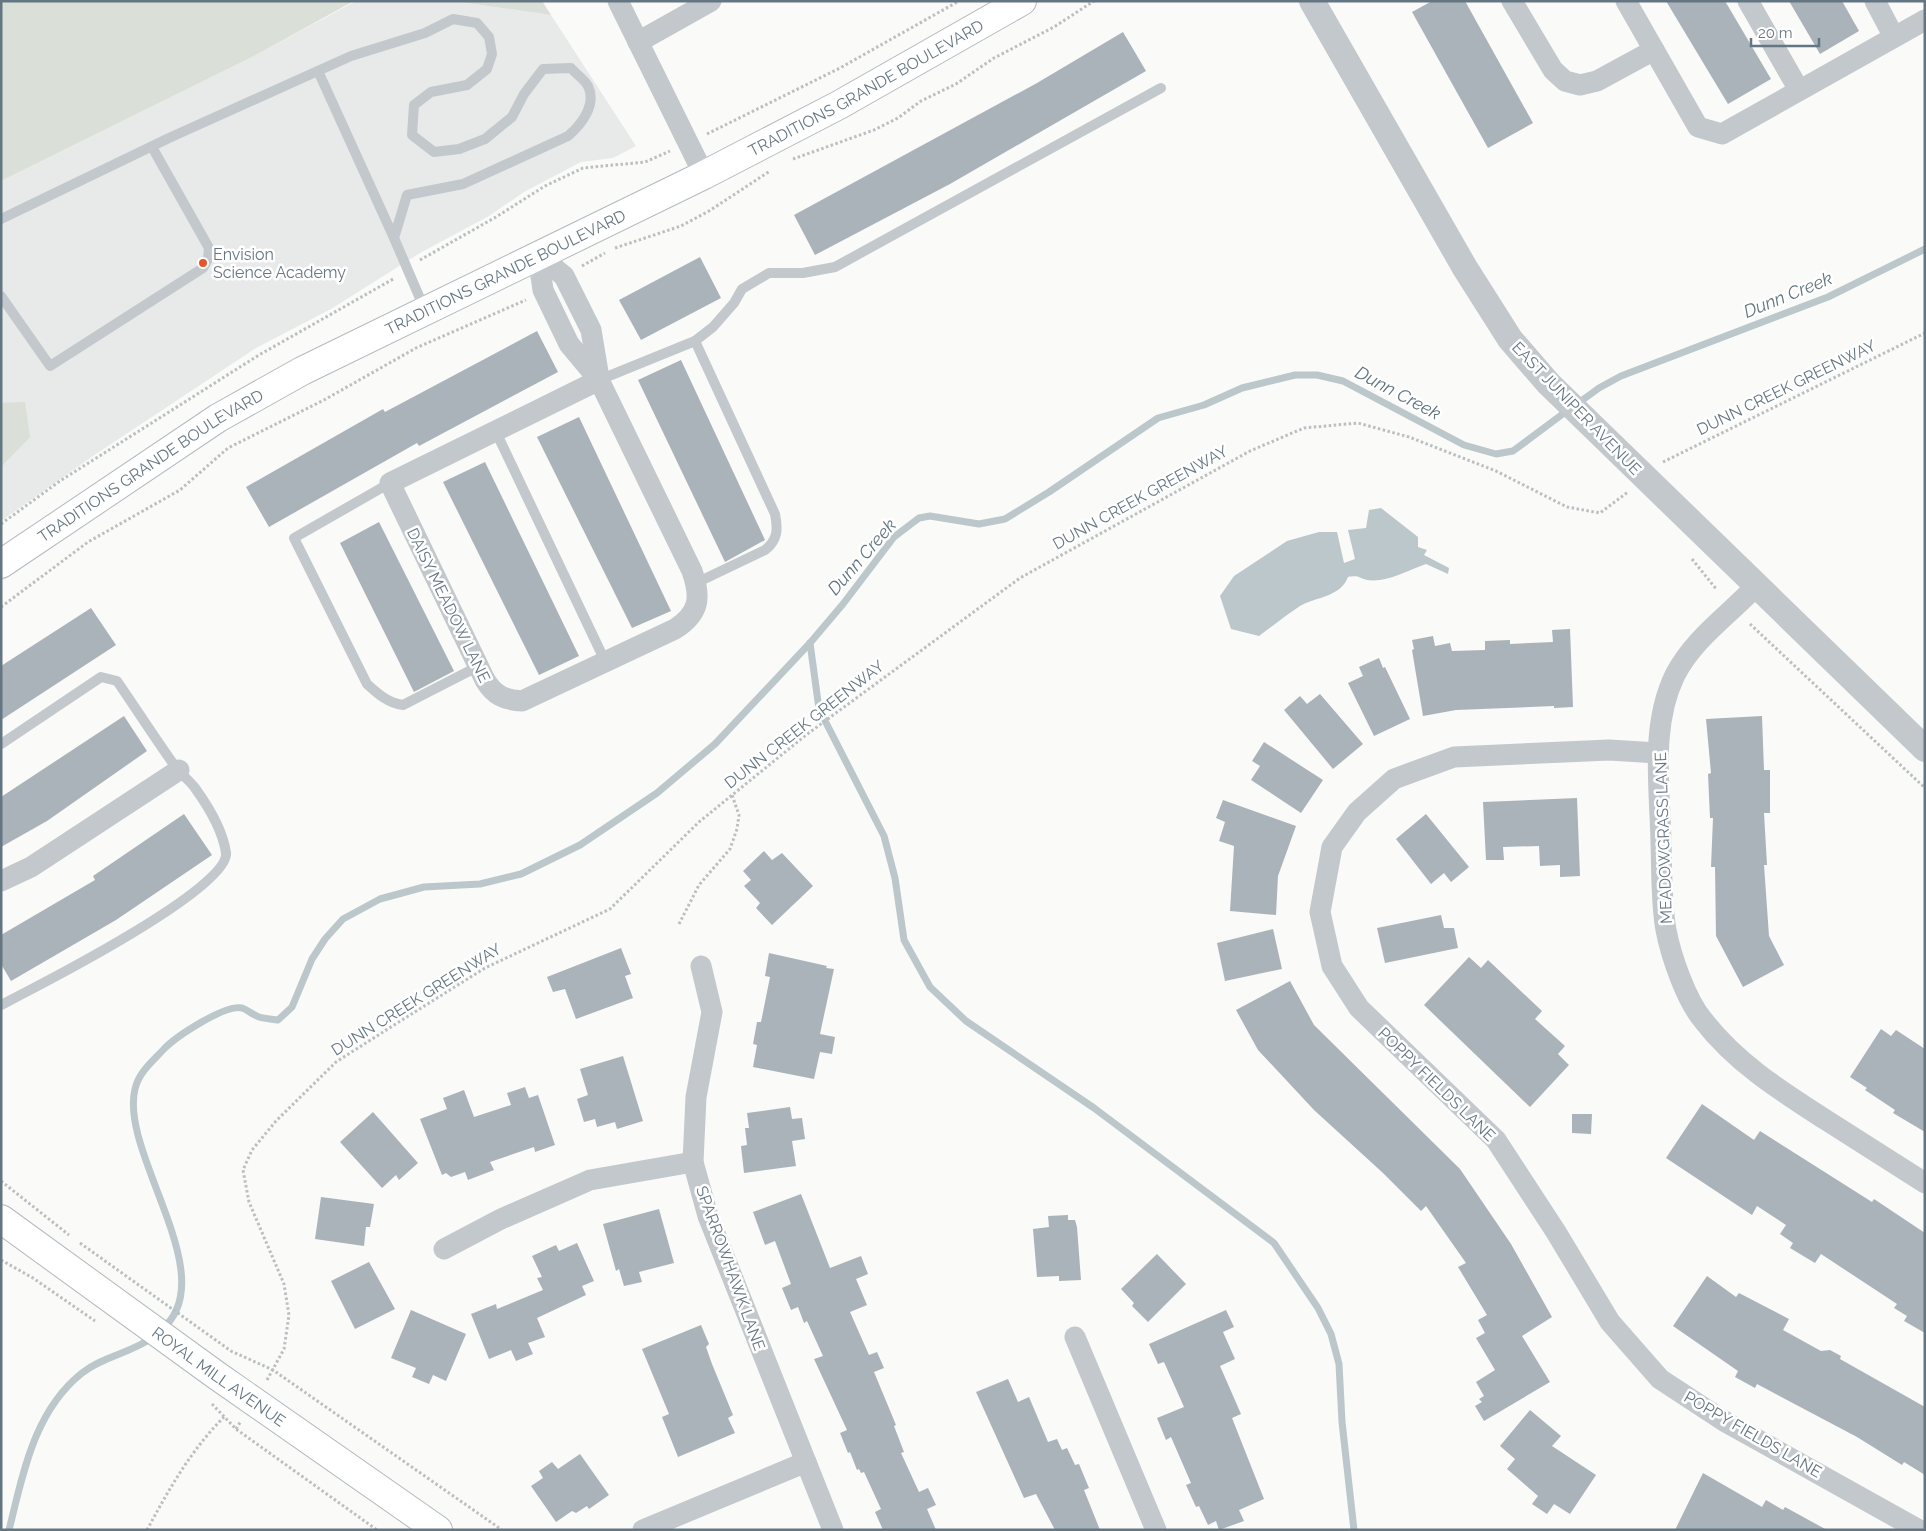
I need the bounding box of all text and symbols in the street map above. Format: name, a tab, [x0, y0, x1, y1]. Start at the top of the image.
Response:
scale bar	[1751, 15, 1818, 47]
street label: TRADITIONS GRANDE BOULEVARD	[745, 16, 987, 160]
text: 20 m	[1758, 24, 1793, 42]
street label: TRADITIONS GRANDE BOULEVARD	[382, 206, 629, 339]
place label: Envision Science Academy	[213, 245, 346, 282]
marker: Envision Science Academy	[197, 257, 209, 269]
water label: Dunn Creek	[1740, 267, 1836, 322]
street label: DUNN CREEK GREENWAY	[1694, 336, 1879, 439]
street label: EAST JUNIPER AVENUE	[1508, 338, 1645, 479]
water label: Dunn Creek	[1352, 361, 1445, 424]
street label: TRADITIONS GRANDE BOULEVARD	[34, 386, 267, 546]
street label: DUNN CREEK GREENWAY	[1050, 441, 1231, 553]
water label: Dunn Creek	[823, 514, 901, 599]
street label: DAISY MEADOW LANE	[403, 525, 494, 686]
street label: DUNN CREEK GREENWAY	[721, 656, 888, 792]
street label: MEADOWGRASS LANE	[1651, 751, 1676, 924]
street label: DUNN CREEK GREENWAY	[328, 939, 505, 1060]
street label: POPPY FIELDS LANE	[1374, 1024, 1499, 1145]
street label: SPARROWHAWK LANE	[692, 1183, 769, 1353]
street label: ROYAL MILL AVENUE	[148, 1323, 289, 1431]
street label: POPPY FIELDS LANE	[1681, 1387, 1825, 1482]

